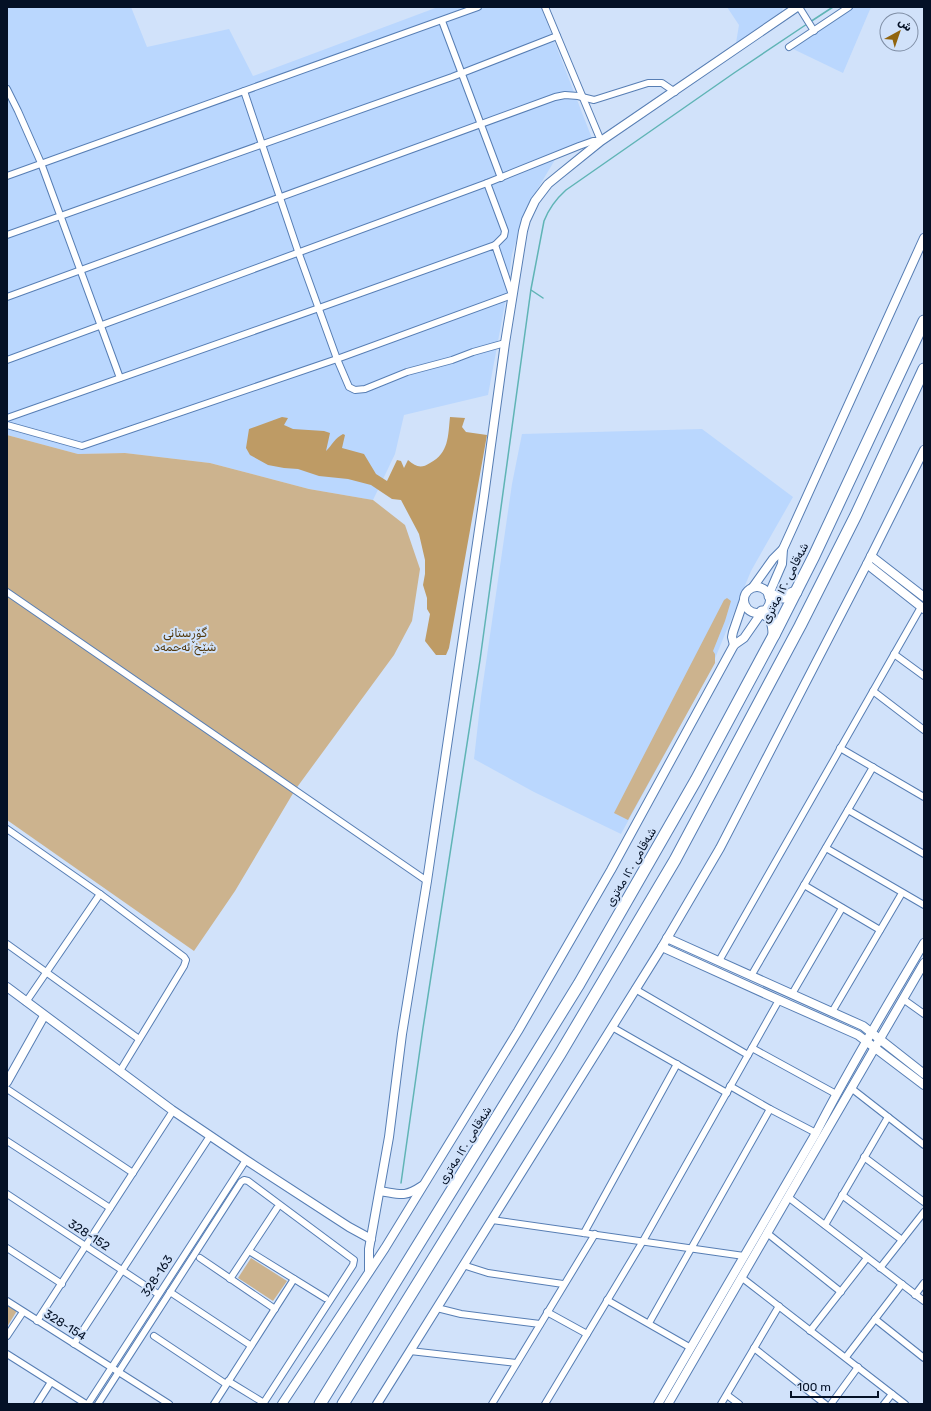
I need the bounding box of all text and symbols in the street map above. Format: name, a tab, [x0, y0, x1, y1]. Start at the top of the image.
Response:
north arrow	[879, 12, 919, 52]
text: ش	[896, 15, 915, 34]
street label: شەقامی ١٢٠ مەتری	[759, 540, 812, 626]
park label: گۆڕستانی شێخ ئەحمەد	[153, 626, 217, 656]
street label: شەقامی ١٢٠ مەتری	[603, 825, 660, 910]
street label: شەقامی ١٢٠ مەتری	[435, 1103, 495, 1187]
street label: 328-152	[66, 1216, 112, 1254]
street label: 328-163	[138, 1253, 176, 1299]
street label: 328-154	[41, 1307, 89, 1344]
scale bar	[791, 1373, 878, 1399]
text: 100 m	[797, 1380, 831, 1394]

